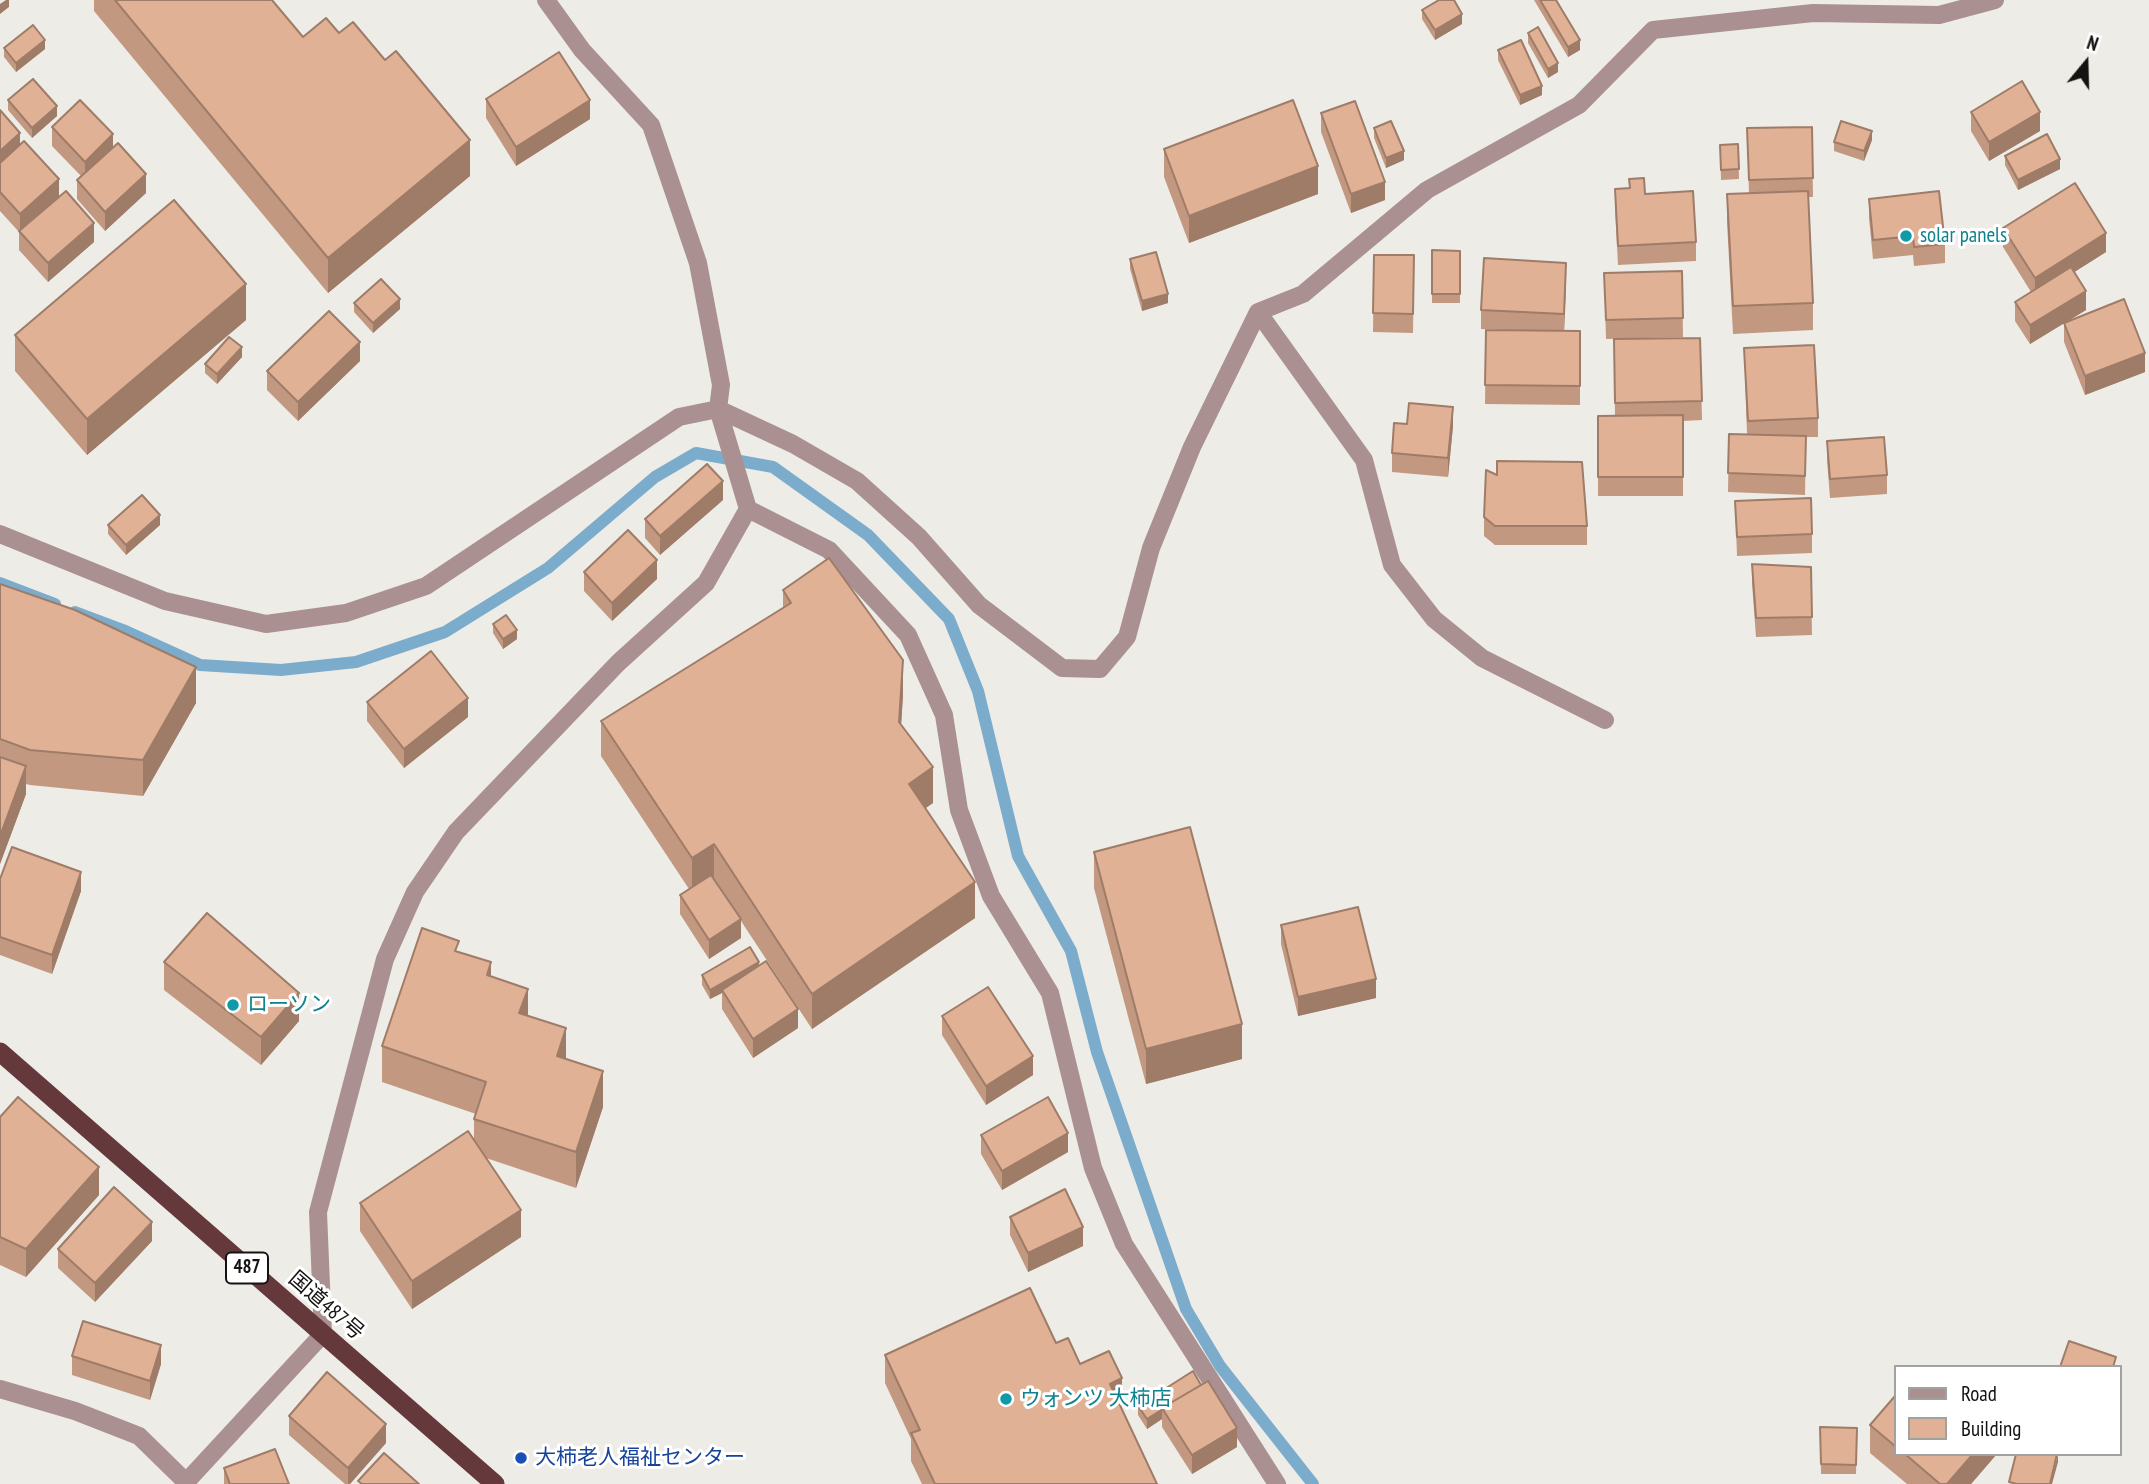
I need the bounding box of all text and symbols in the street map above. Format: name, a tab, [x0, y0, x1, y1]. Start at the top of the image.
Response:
north arrow	[2051, 28, 2121, 98]
text: N	[2084, 30, 2102, 56]
place label: solar panels	[1920, 223, 2007, 249]
marker: solar panels	[1898, 228, 1914, 244]
place label: ローソン	[247, 992, 331, 1018]
marker: ローソン	[225, 997, 241, 1013]
road number: 487	[226, 1252, 268, 1284]
street label: 国道487号	[283, 1267, 369, 1345]
legend	[1894, 1365, 2121, 1456]
text: Road	[1961, 1380, 1997, 1407]
place label: ウォンツ 大柿店	[1020, 1386, 1171, 1412]
marker: ウォンツ 大柿店	[998, 1391, 1014, 1407]
text: Building	[1961, 1415, 2021, 1442]
place label: 大柿老人福祉センター	[535, 1445, 745, 1471]
marker: 大柿老人福祉センター	[513, 1450, 529, 1466]

